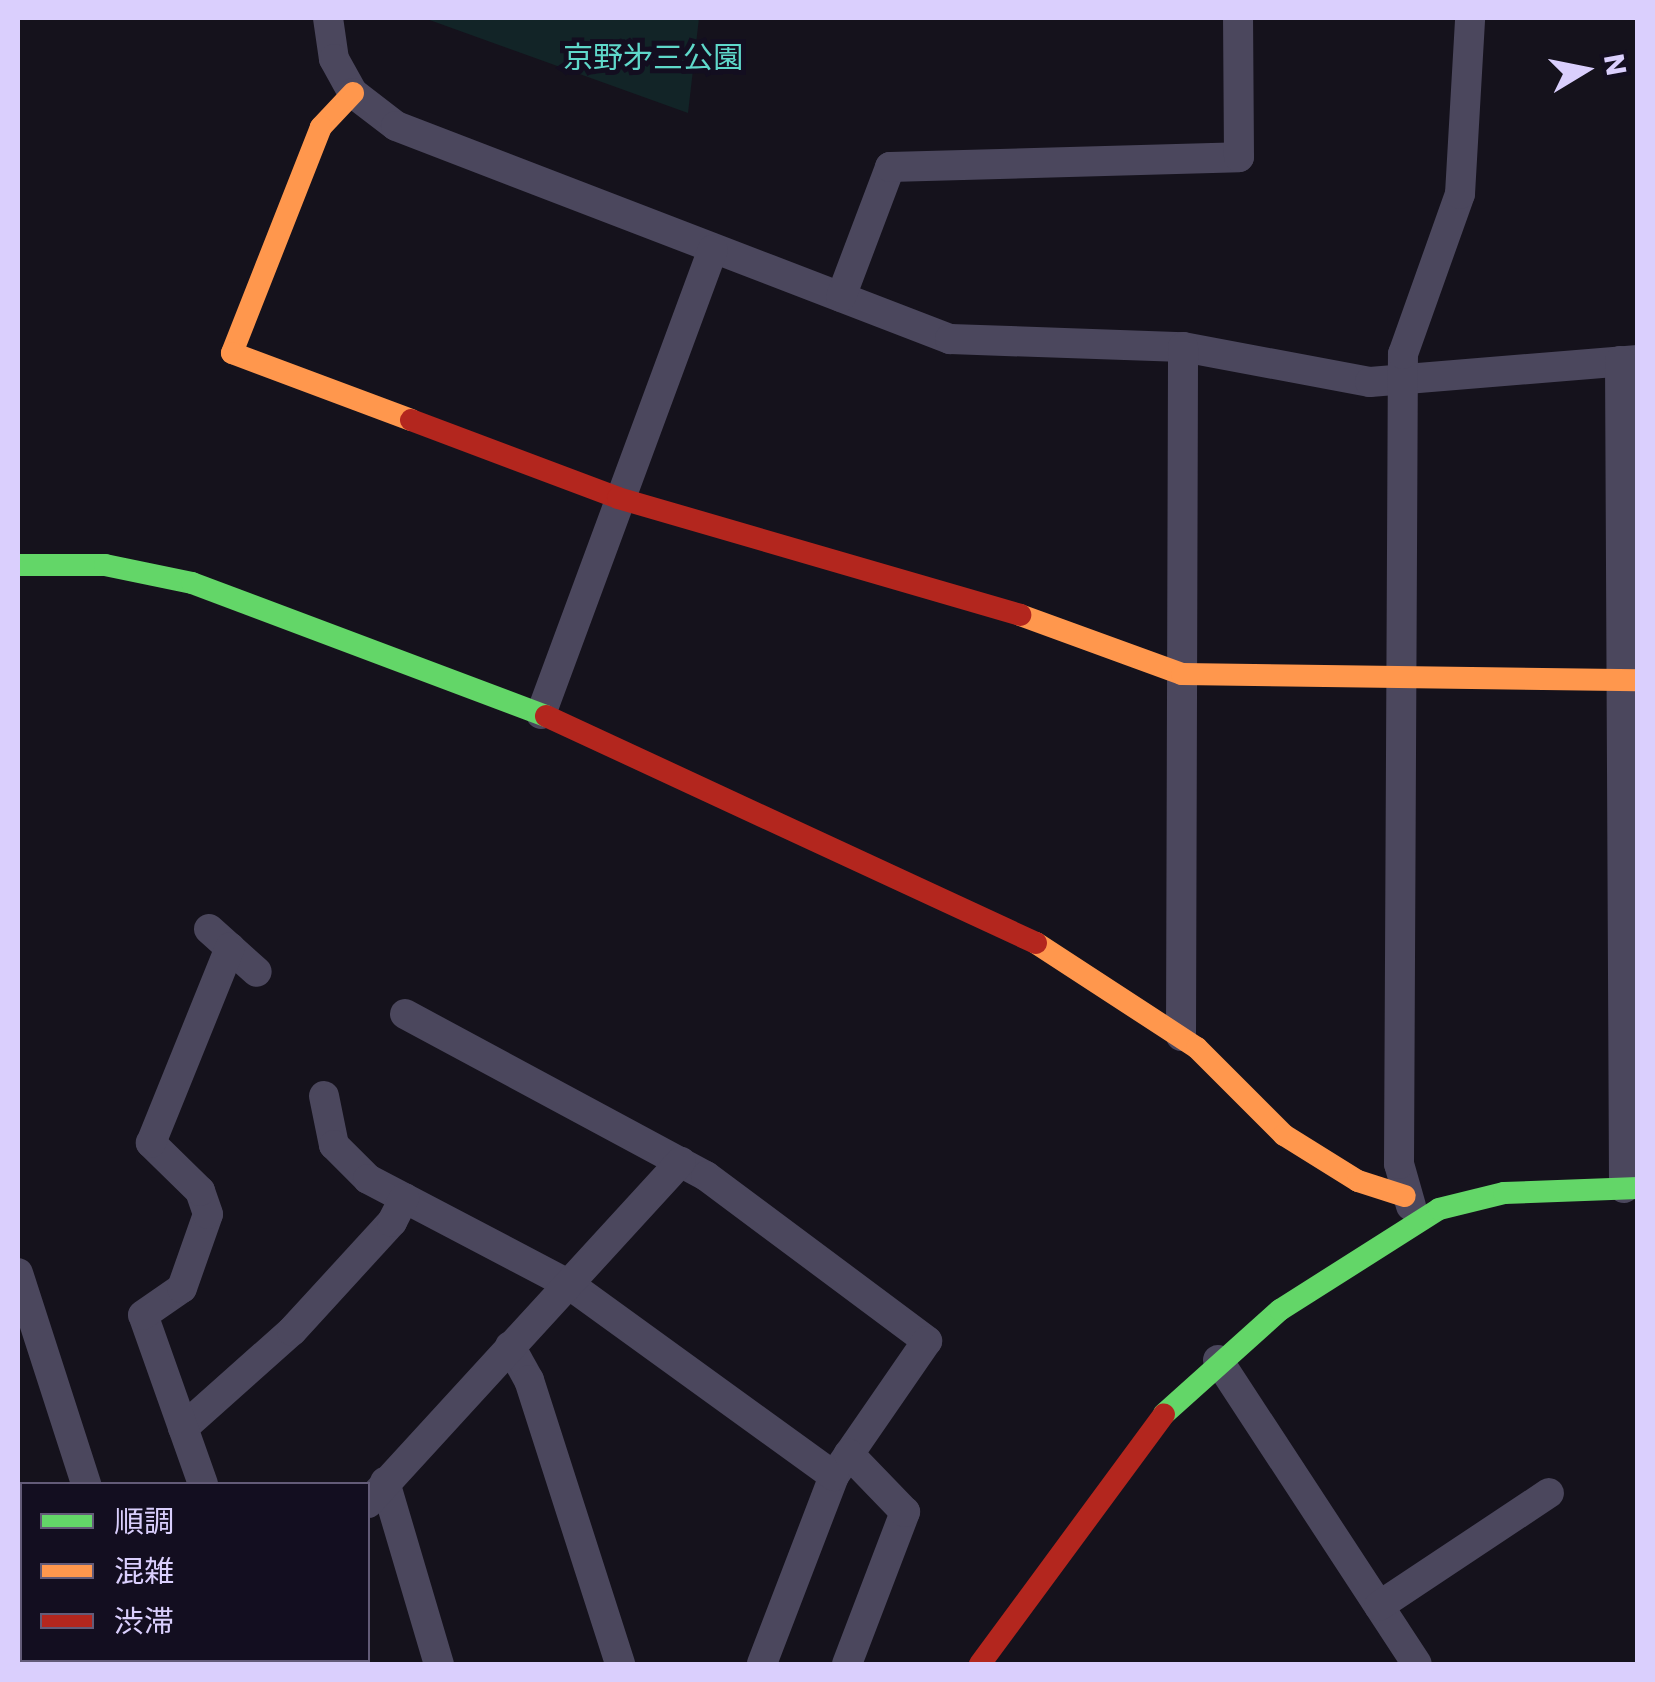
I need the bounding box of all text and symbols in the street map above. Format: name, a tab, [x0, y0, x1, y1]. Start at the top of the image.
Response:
north arrow	[1535, 20, 1635, 120]
park label: 京野㐧三公園	[563, 40, 743, 76]
text: N	[1594, 51, 1636, 78]
legend	[20, 1482, 370, 1662]
text: 順調	[114, 1500, 174, 1543]
text: 混雑	[114, 1550, 174, 1593]
text: 渋滞	[114, 1600, 174, 1643]

